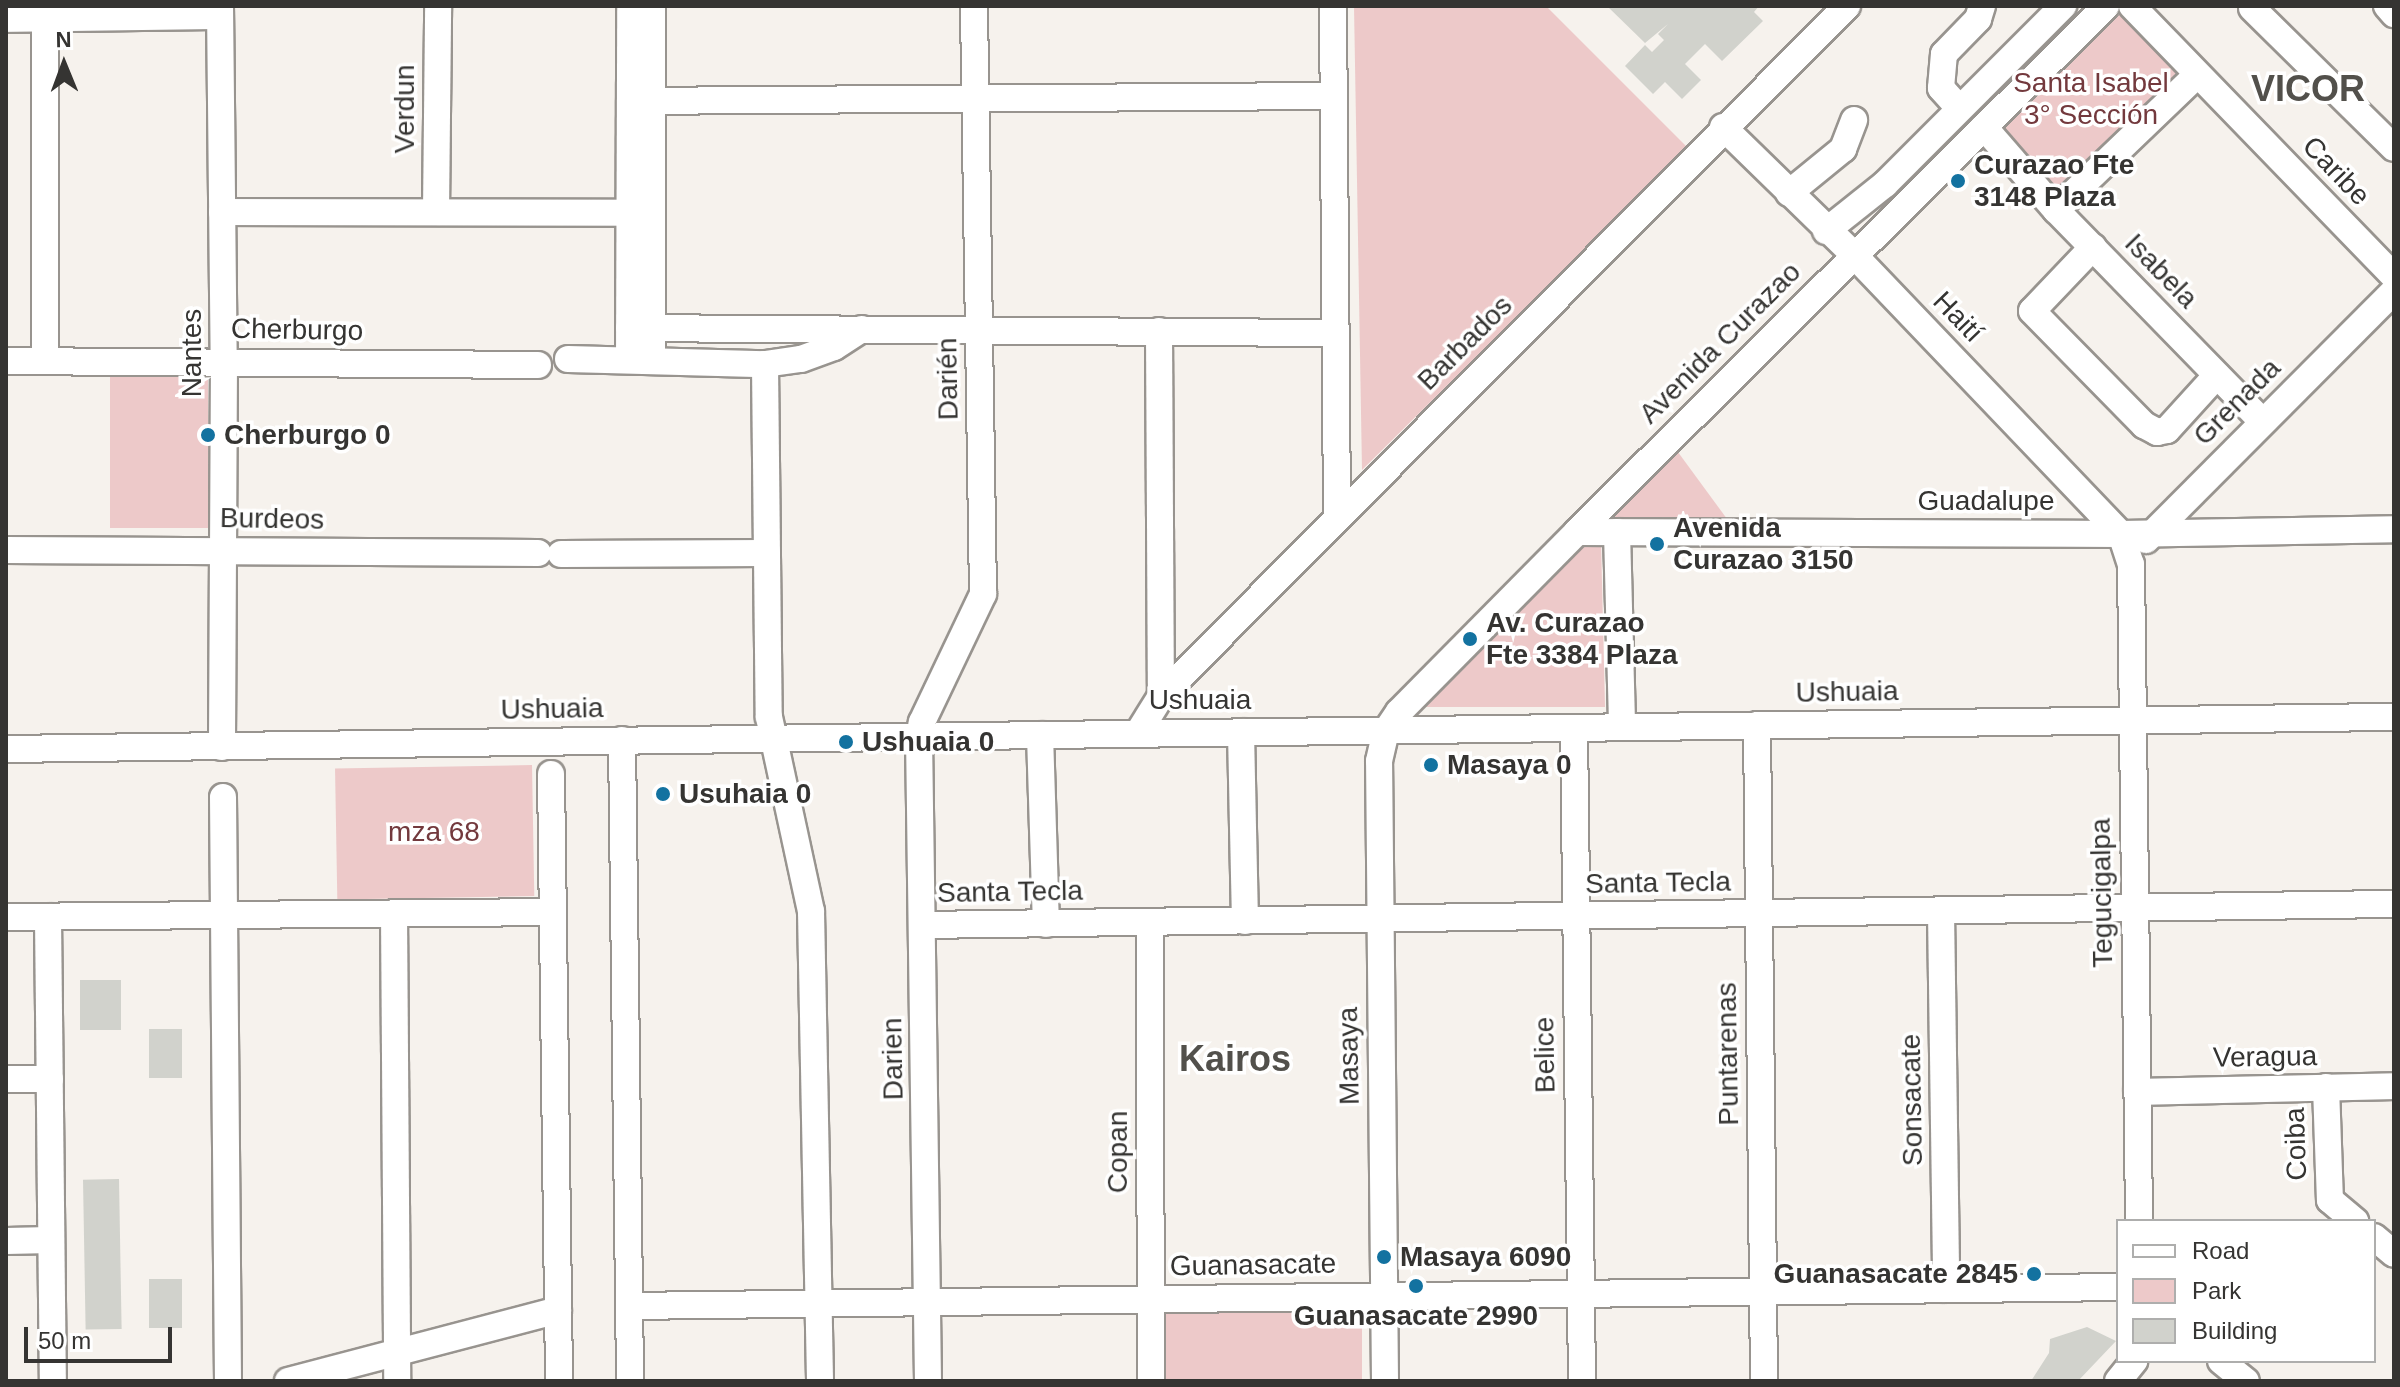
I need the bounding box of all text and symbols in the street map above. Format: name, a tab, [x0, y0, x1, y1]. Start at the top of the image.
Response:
north arrow	[24, 24, 104, 104]
text: N	[55, 27, 72, 52]
street label: Verdun	[388, 65, 422, 153]
park label: Santa Isabel 3° Sección	[2013, 66, 2169, 132]
district label: VICOR	[2251, 67, 2365, 111]
street label: Caribe	[2295, 130, 2377, 212]
place label: Curazao Fte 3148 Plaza	[1974, 148, 2134, 214]
marker: Curazao Fte 3148 Plaza	[1949, 172, 1967, 190]
street label: Isabela	[2118, 227, 2204, 315]
street label: Avenida Curazao	[1632, 255, 1808, 431]
street label: Haití	[1926, 285, 1990, 349]
street label: Barbados	[1411, 289, 1519, 397]
street label: Nantes	[175, 309, 209, 397]
street label: Cherburgo	[231, 312, 363, 348]
street label: Darién	[930, 337, 966, 421]
street label: Grenada	[2187, 352, 2287, 452]
place label: Cherburgo 0	[224, 418, 390, 452]
marker: Cherburgo 0	[199, 426, 217, 444]
street label: Guadalupe	[1917, 484, 2055, 518]
street label: Burdeos	[220, 501, 324, 537]
place label: Avenida Curazao 3150	[1673, 511, 1854, 577]
marker: Avenida Curazao 3150	[1648, 535, 1666, 553]
place label: Av. Curazao Fte 3384 Plaza	[1486, 606, 1677, 672]
marker: Av. Curazao Fte 3384 Plaza	[1461, 630, 1479, 648]
street label: Ushuaia	[1795, 674, 1899, 710]
street label: Ushuaia	[1149, 683, 1251, 717]
street label: Ushuaia	[500, 691, 604, 727]
place label: Ushuaia 0	[862, 725, 994, 759]
marker: Ushuaia 0	[837, 733, 855, 751]
place label: Masaya 0	[1447, 748, 1572, 782]
marker: Masaya 0	[1422, 756, 1440, 774]
place label: Usuhaia 0	[679, 777, 811, 811]
marker: Usuhaia 0	[654, 785, 672, 803]
park label: mza 68	[388, 815, 480, 849]
street label: Tegucigalpa	[2084, 818, 2120, 968]
street label: Santa Tecla	[1585, 865, 1731, 901]
street label: Santa Tecla	[937, 874, 1083, 910]
street label: Puntarenas	[1710, 982, 1746, 1126]
street label: Masaya	[1331, 1007, 1367, 1105]
street label: Darien	[875, 1017, 911, 1101]
street label: Belice	[1528, 1017, 1562, 1093]
street label: Sonsacate	[1894, 1034, 1930, 1166]
district label: Kairos	[1179, 1037, 1291, 1081]
street label: Veragua	[2213, 1039, 2317, 1075]
street label: Coiba	[2278, 1107, 2314, 1181]
street label: Copan	[1101, 1111, 1135, 1193]
legend	[2116, 1219, 2376, 1363]
text: Road	[2192, 1237, 2249, 1264]
place label: Masaya 6090	[1400, 1240, 1571, 1274]
street label: Guanasacate	[1169, 1247, 1337, 1283]
marker: Masaya 6090	[1375, 1248, 1393, 1266]
place label: Guanasacate 2845	[1774, 1257, 2018, 1291]
marker: Guanasacate 2845	[2025, 1265, 2043, 1283]
marker: Guanasacate 2990	[1407, 1277, 1425, 1295]
text: Park	[2192, 1277, 2241, 1304]
place label: Guanasacate 2990	[1294, 1299, 1538, 1333]
scale bar	[28, 1311, 176, 1361]
text: Building	[2192, 1317, 2277, 1344]
text: 50 m	[38, 1327, 91, 1354]

